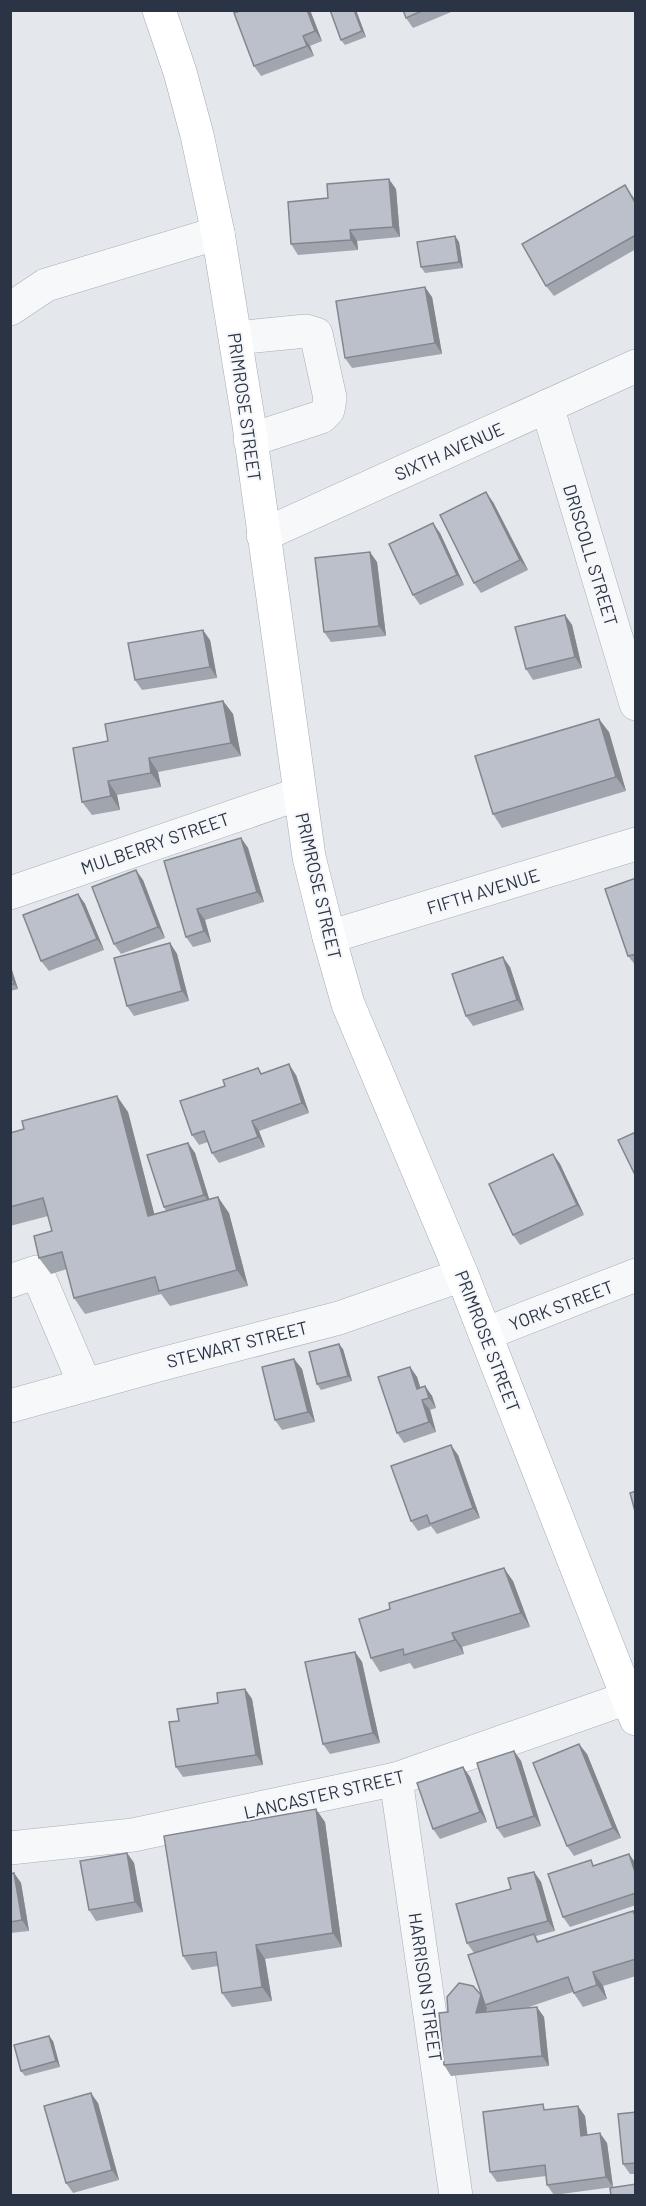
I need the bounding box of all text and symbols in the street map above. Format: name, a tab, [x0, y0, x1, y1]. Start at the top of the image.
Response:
street label: PRIMROSE STREET	[224, 331, 266, 483]
street label: SIXTH AVENUE	[391, 417, 507, 485]
street label: DRISCOLL STREET	[559, 482, 623, 628]
street label: MULBERRY STREET	[78, 807, 232, 879]
street label: PRIMROSE STREET	[291, 811, 347, 961]
street label: FIFTH AVENUE	[424, 863, 542, 919]
street label: PRIMROSE STREET	[451, 1267, 525, 1415]
street label: YORK STREET	[506, 1275, 616, 1335]
street label: STEWART STREET	[164, 1316, 310, 1372]
street label: LANCASTER STREET	[241, 1765, 407, 1823]
street label: HARRISON STREET	[405, 1911, 447, 2063]

